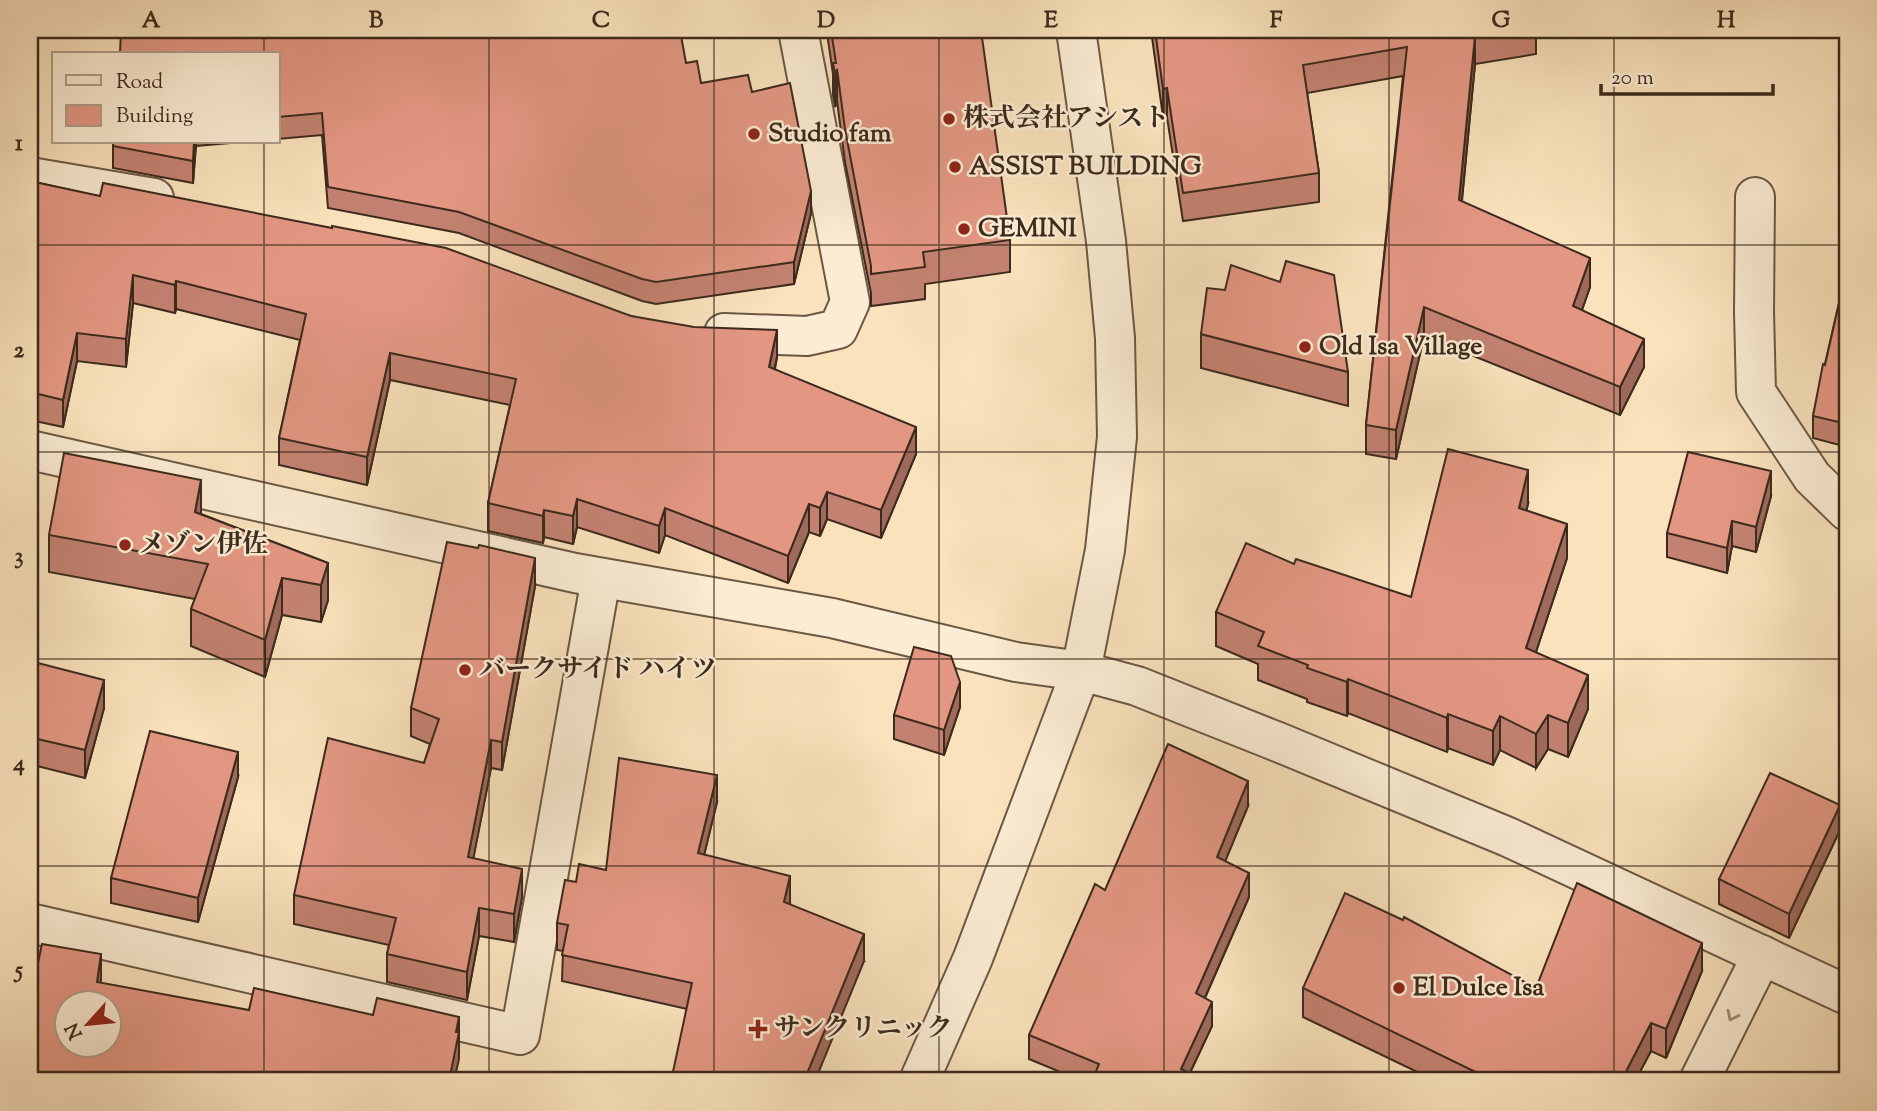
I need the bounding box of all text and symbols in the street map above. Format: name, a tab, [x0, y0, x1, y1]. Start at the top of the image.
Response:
text: A	[142, 5, 161, 38]
text: B	[369, 5, 384, 38]
text: C	[592, 5, 610, 38]
text: D	[817, 5, 835, 38]
text: E	[1044, 5, 1058, 38]
text: F	[1270, 5, 1283, 38]
text: G	[1492, 5, 1511, 38]
text: H	[1717, 5, 1736, 38]
legend	[52, 52, 280, 144]
scale bar	[1601, 52, 1772, 96]
text: 20 m	[1611, 64, 1654, 94]
text: Road	[116, 68, 163, 98]
place label: 株式会社アシスト	[963, 101, 1169, 138]
text: Building	[116, 102, 193, 132]
marker: 株式会社アシスト	[941, 111, 957, 127]
place label: Studio fam	[768, 116, 892, 153]
marker: Studio fam	[746, 126, 762, 142]
text: 1	[15, 128, 23, 161]
place label: ASSIST BUILDING	[969, 149, 1201, 186]
marker: ASSIST BUILDING	[947, 159, 963, 175]
place label: GEMINI	[978, 211, 1077, 248]
marker: GEMINI	[956, 221, 972, 237]
place label: Old Isa Village	[1319, 329, 1482, 366]
text: 2	[14, 335, 25, 368]
marker: Old Isa Village	[1297, 339, 1313, 355]
place label: メゾン伊佐	[139, 527, 268, 564]
marker: メゾン伊佐	[117, 537, 133, 553]
text: 3	[14, 541, 24, 574]
place label: バークサイド ハイツ	[479, 652, 717, 689]
marker: バークサイド ハイツ	[457, 662, 473, 678]
text: 4	[12, 748, 25, 781]
text: 5	[13, 955, 23, 988]
place label: El Dulce Isa	[1413, 970, 1544, 1007]
marker: El Dulce Isa	[1391, 980, 1407, 996]
north arrow	[52, 988, 122, 1058]
one-way arrow	[1726, 1009, 1740, 1021]
place label: サンクリニック	[774, 1011, 953, 1048]
text: N	[60, 1018, 91, 1043]
marker: サンクリニック	[748, 1019, 768, 1039]

